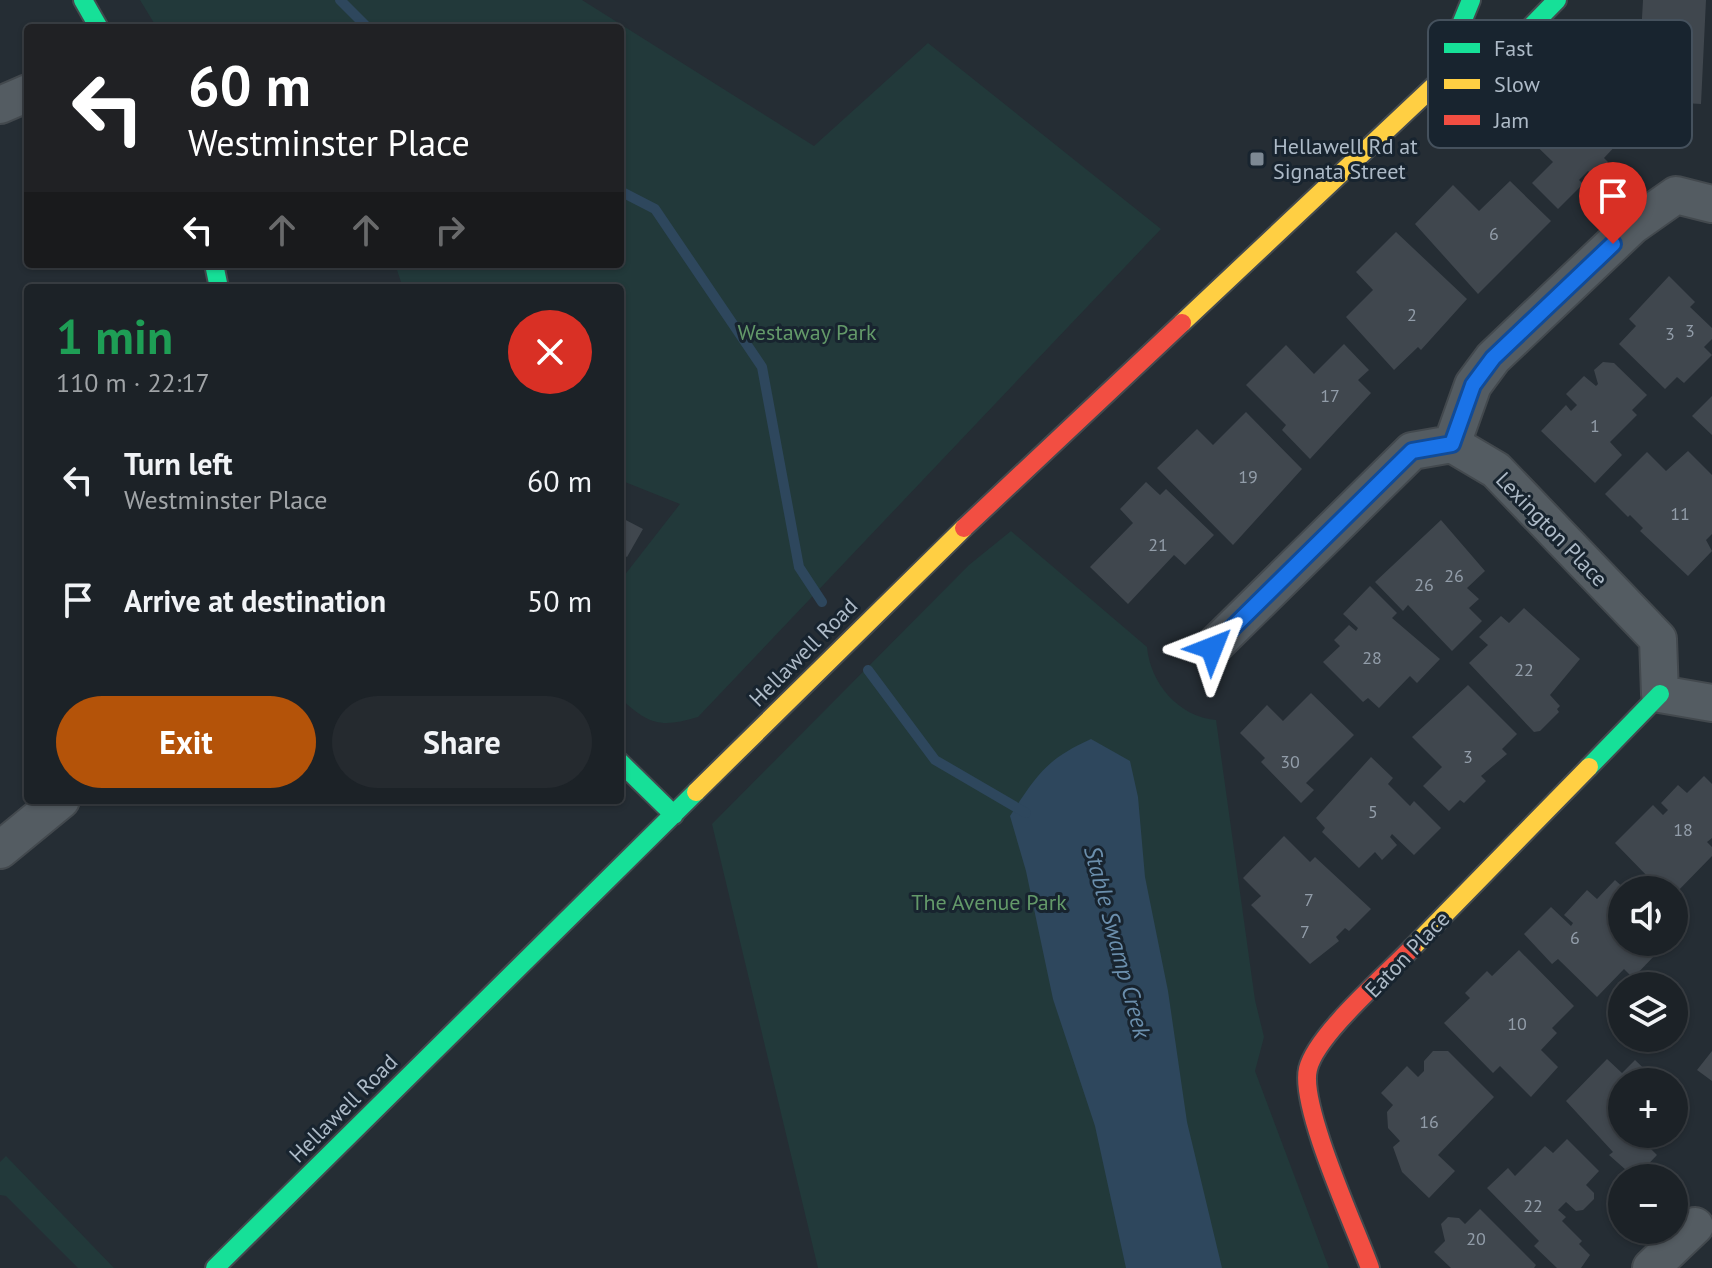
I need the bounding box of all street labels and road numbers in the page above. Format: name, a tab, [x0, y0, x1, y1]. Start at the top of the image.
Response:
street label: Lexington Place	[1490, 466, 1614, 592]
street label: Hellawell Road	[743, 592, 863, 712]
street label: Eaton Place	[1359, 905, 1455, 1003]
street label: Hellawell Road	[283, 1048, 403, 1168]

